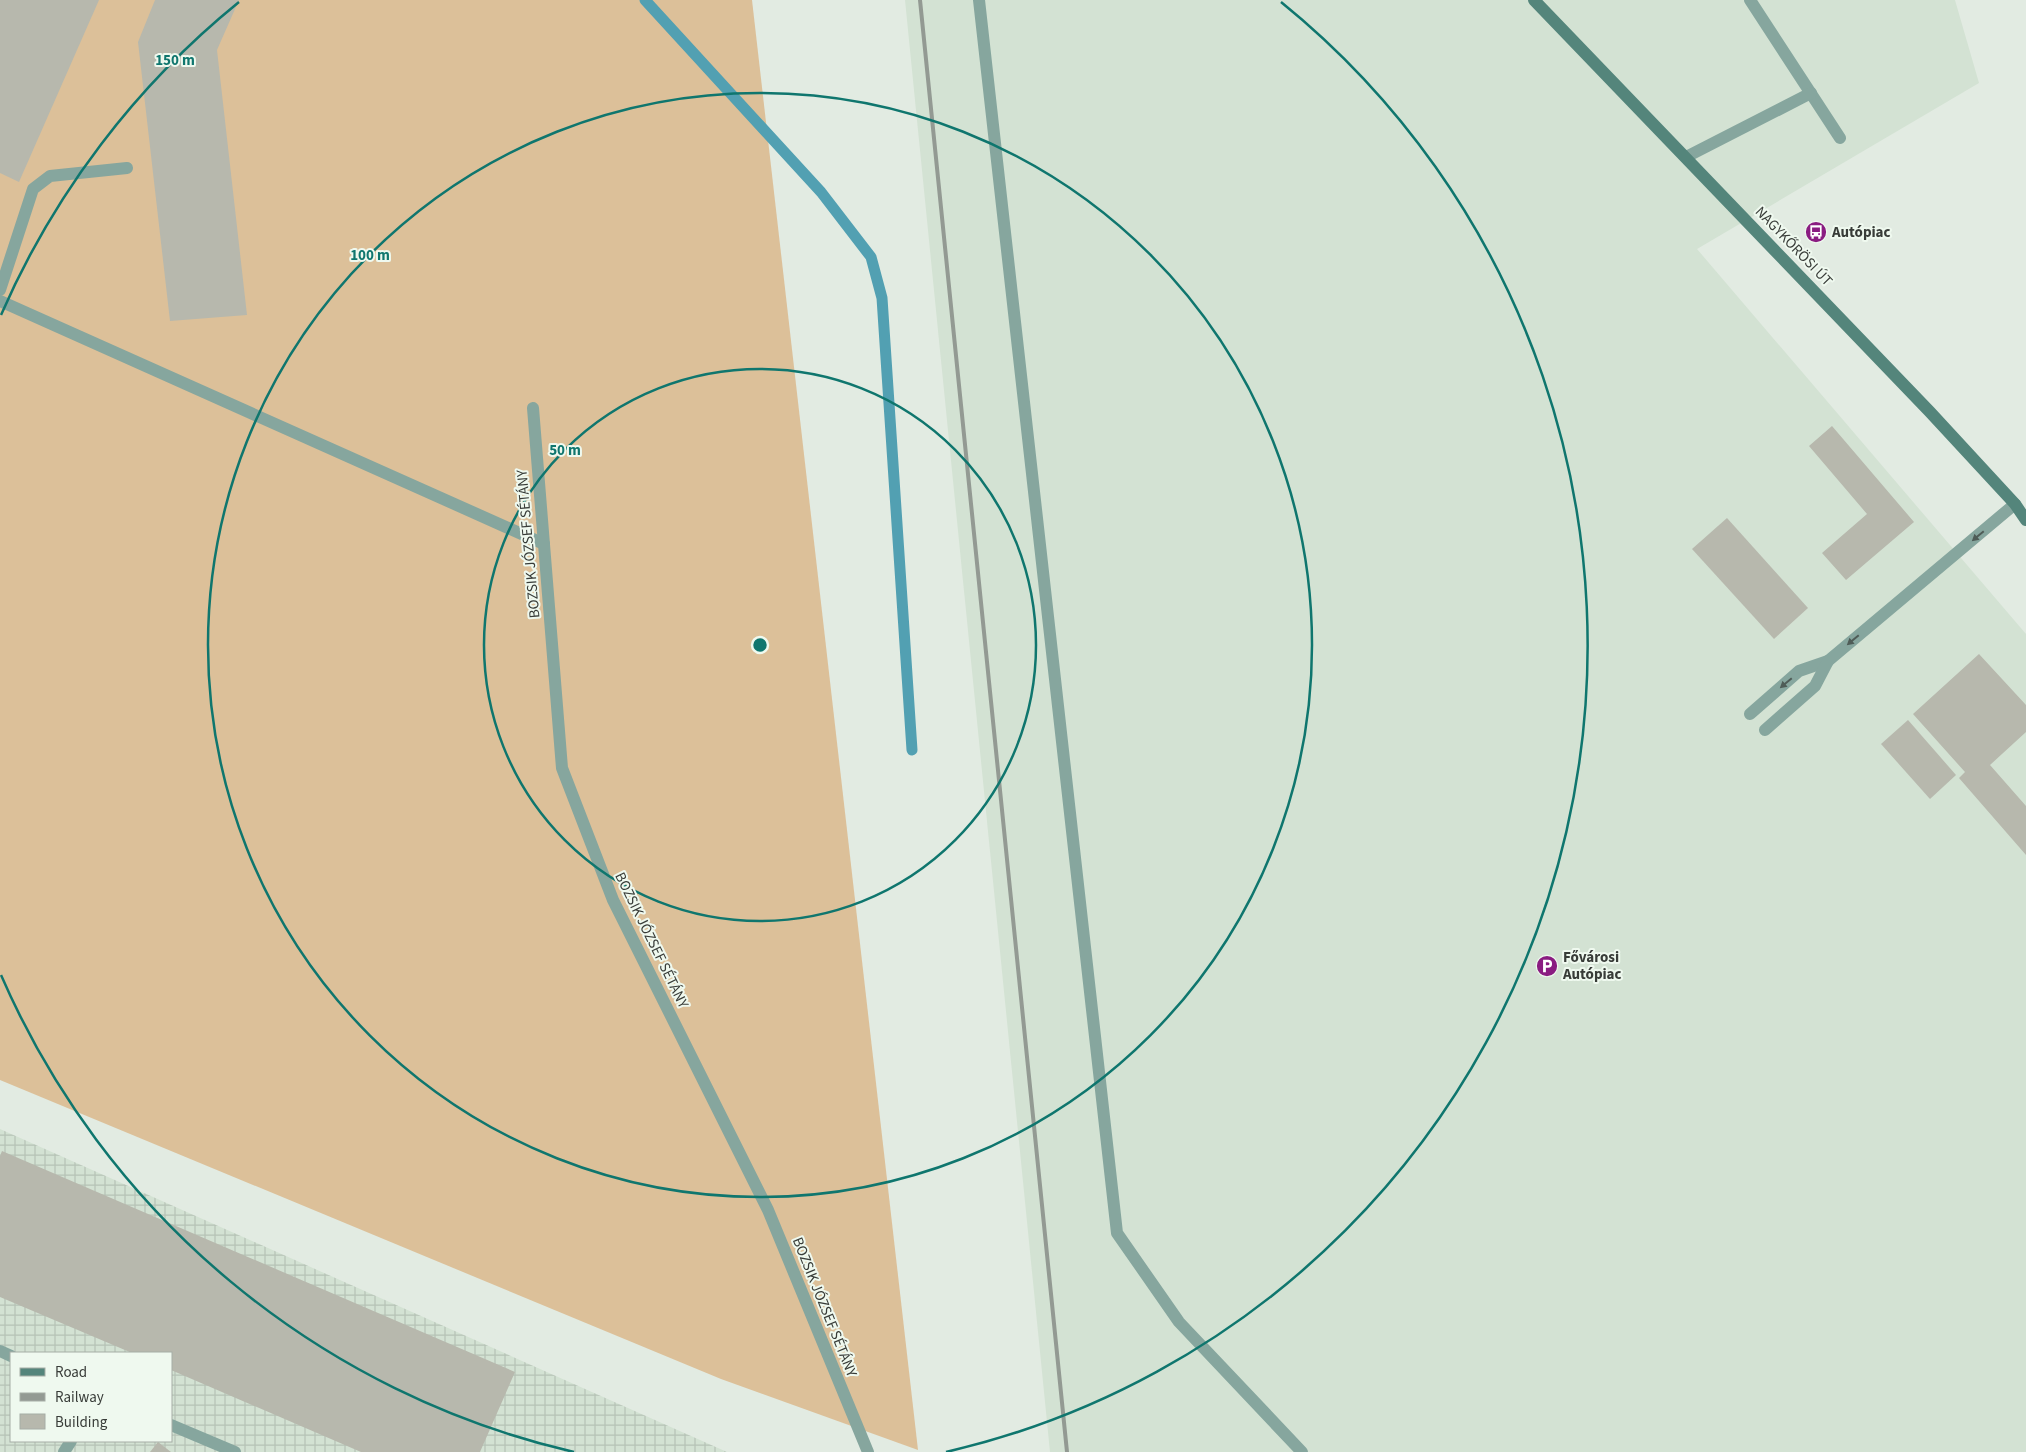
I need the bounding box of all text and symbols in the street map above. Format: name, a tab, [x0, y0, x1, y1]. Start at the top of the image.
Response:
text: 150 m	[155, 50, 195, 71]
street label: NAGYKŐRÖSI ÚT	[1750, 202, 1837, 291]
bus stop icon: Autópiac	[1804, 220, 1828, 244]
place label: Autópiac	[1831, 222, 1891, 243]
text: 100 m	[350, 245, 390, 266]
text: 50 m	[549, 440, 581, 461]
street label: BOZSIK JÓZSEF SÉTÁNY	[511, 468, 545, 619]
one-way arrow	[1971, 530, 1984, 541]
one-way arrow	[1847, 635, 1860, 646]
centre of rings	[751, 636, 769, 654]
one-way arrow	[1780, 677, 1793, 688]
street label: BOZSIK JÓZSEF SÉTÁNY	[609, 869, 694, 1013]
place label: Fővárosi Autópiac	[1562, 947, 1622, 985]
parking icon: Fővárosi Autópiac	[1535, 954, 1559, 978]
street label: BOZSIK JÓZSEF SÉTÁNY	[787, 1234, 862, 1381]
legend	[10, 1352, 172, 1442]
text: Road	[55, 1362, 87, 1383]
text: Railway	[55, 1387, 104, 1408]
text: Building	[55, 1412, 108, 1433]

